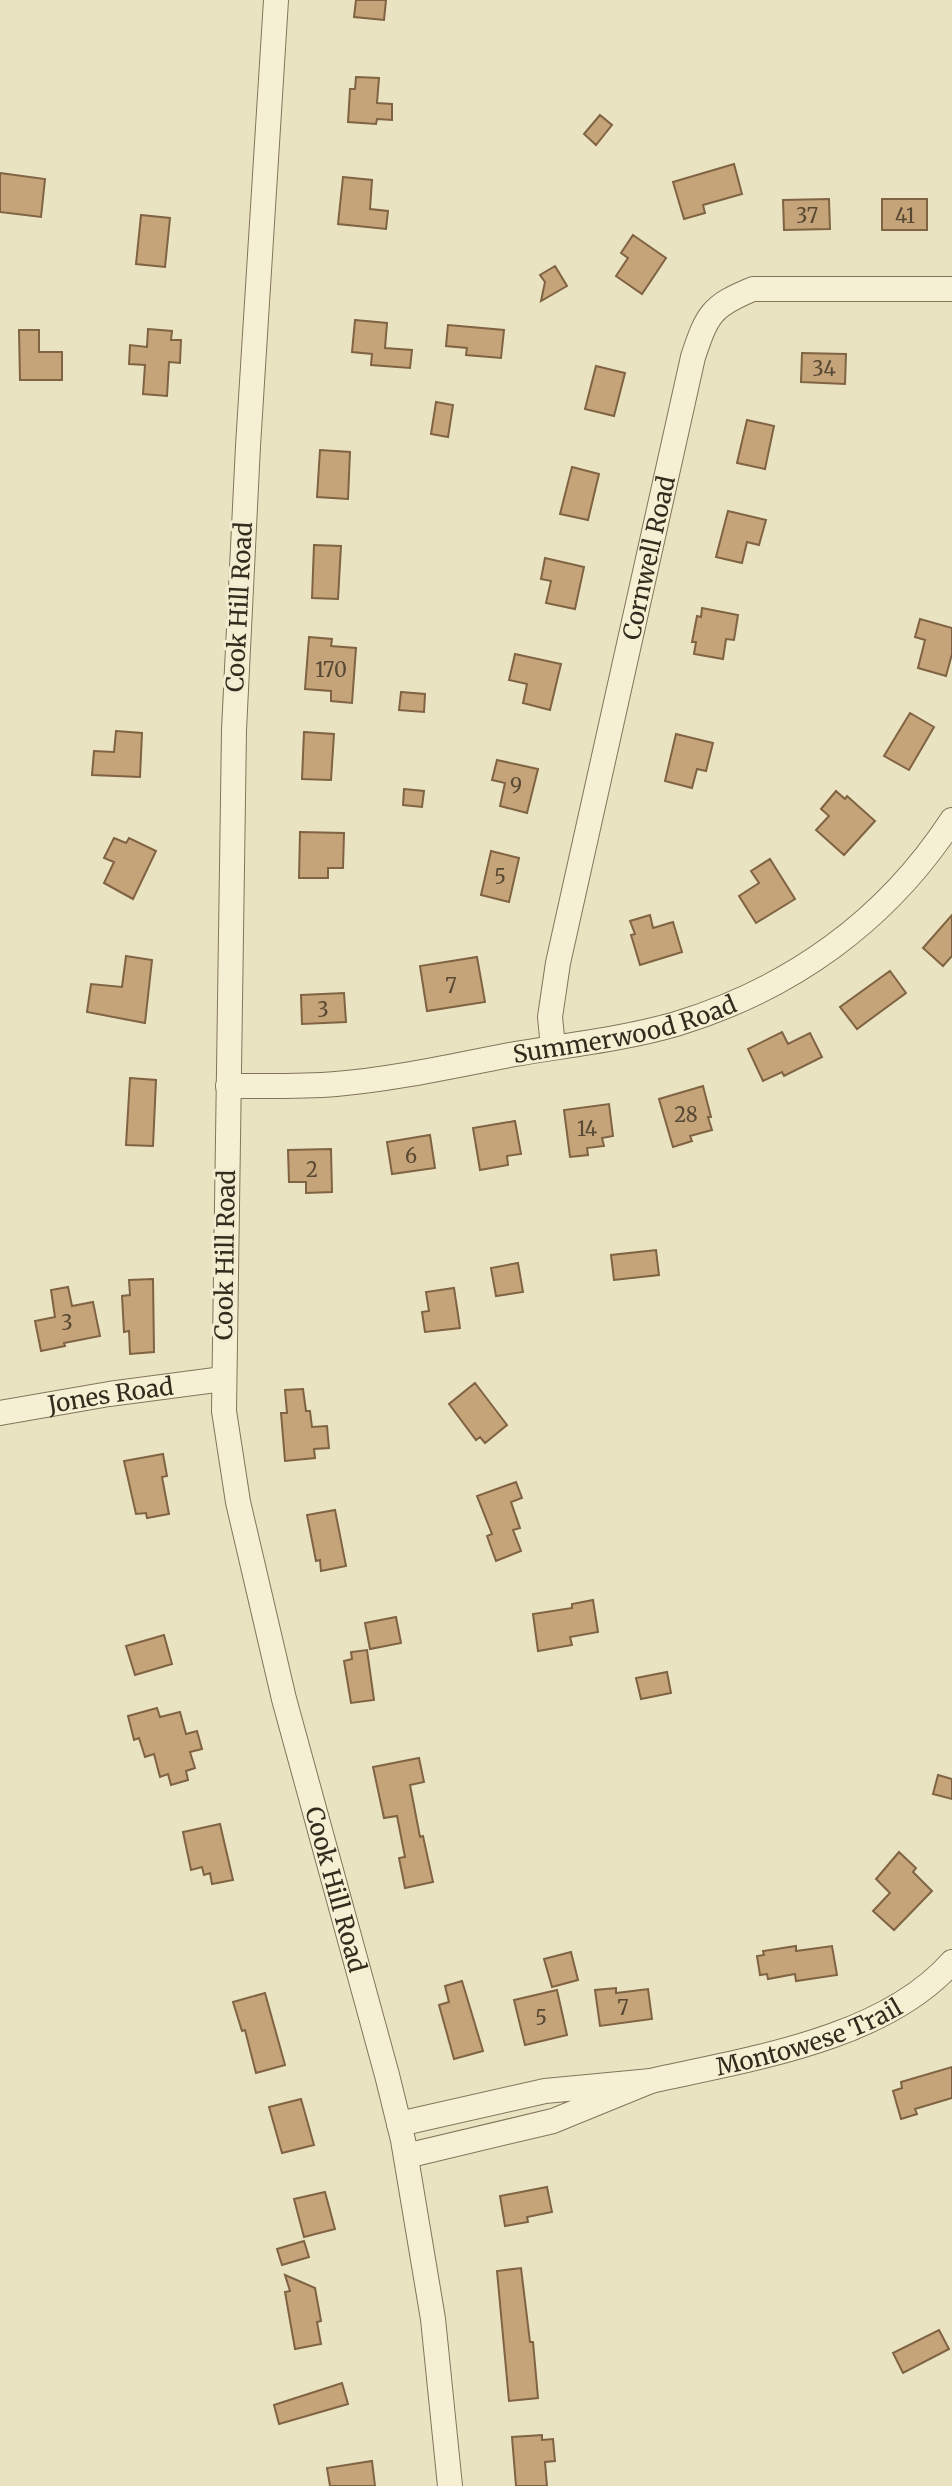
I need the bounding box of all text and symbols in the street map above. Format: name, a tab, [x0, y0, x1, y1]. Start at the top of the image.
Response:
house number: 37	[796, 203, 818, 228]
house number: 41	[895, 203, 915, 228]
house number: 34	[812, 356, 836, 381]
street label: Cornwell Road	[615, 473, 682, 643]
street label: Cook Hill Road	[219, 521, 259, 693]
house number: 170	[315, 657, 347, 682]
house number: 9	[510, 773, 522, 798]
house number: 5	[494, 864, 506, 889]
house number: 7	[445, 973, 457, 998]
street label: Summerwood Road	[511, 988, 741, 1070]
house number: 3	[317, 997, 329, 1022]
house number: 28	[674, 1102, 698, 1127]
house number: 14	[577, 1116, 597, 1141]
house number: 6	[405, 1143, 417, 1168]
house number: 2	[306, 1157, 318, 1182]
street label: Cook Hill Road	[208, 1170, 242, 1340]
house number: 3	[61, 1310, 73, 1335]
street label: Jones Road	[44, 1370, 175, 1420]
street label: Cook Hill Road	[299, 1803, 374, 1976]
street label: Montowese Trail	[713, 1991, 907, 2082]
house number: 7	[617, 1995, 629, 2020]
house number: 5	[535, 2005, 547, 2030]

